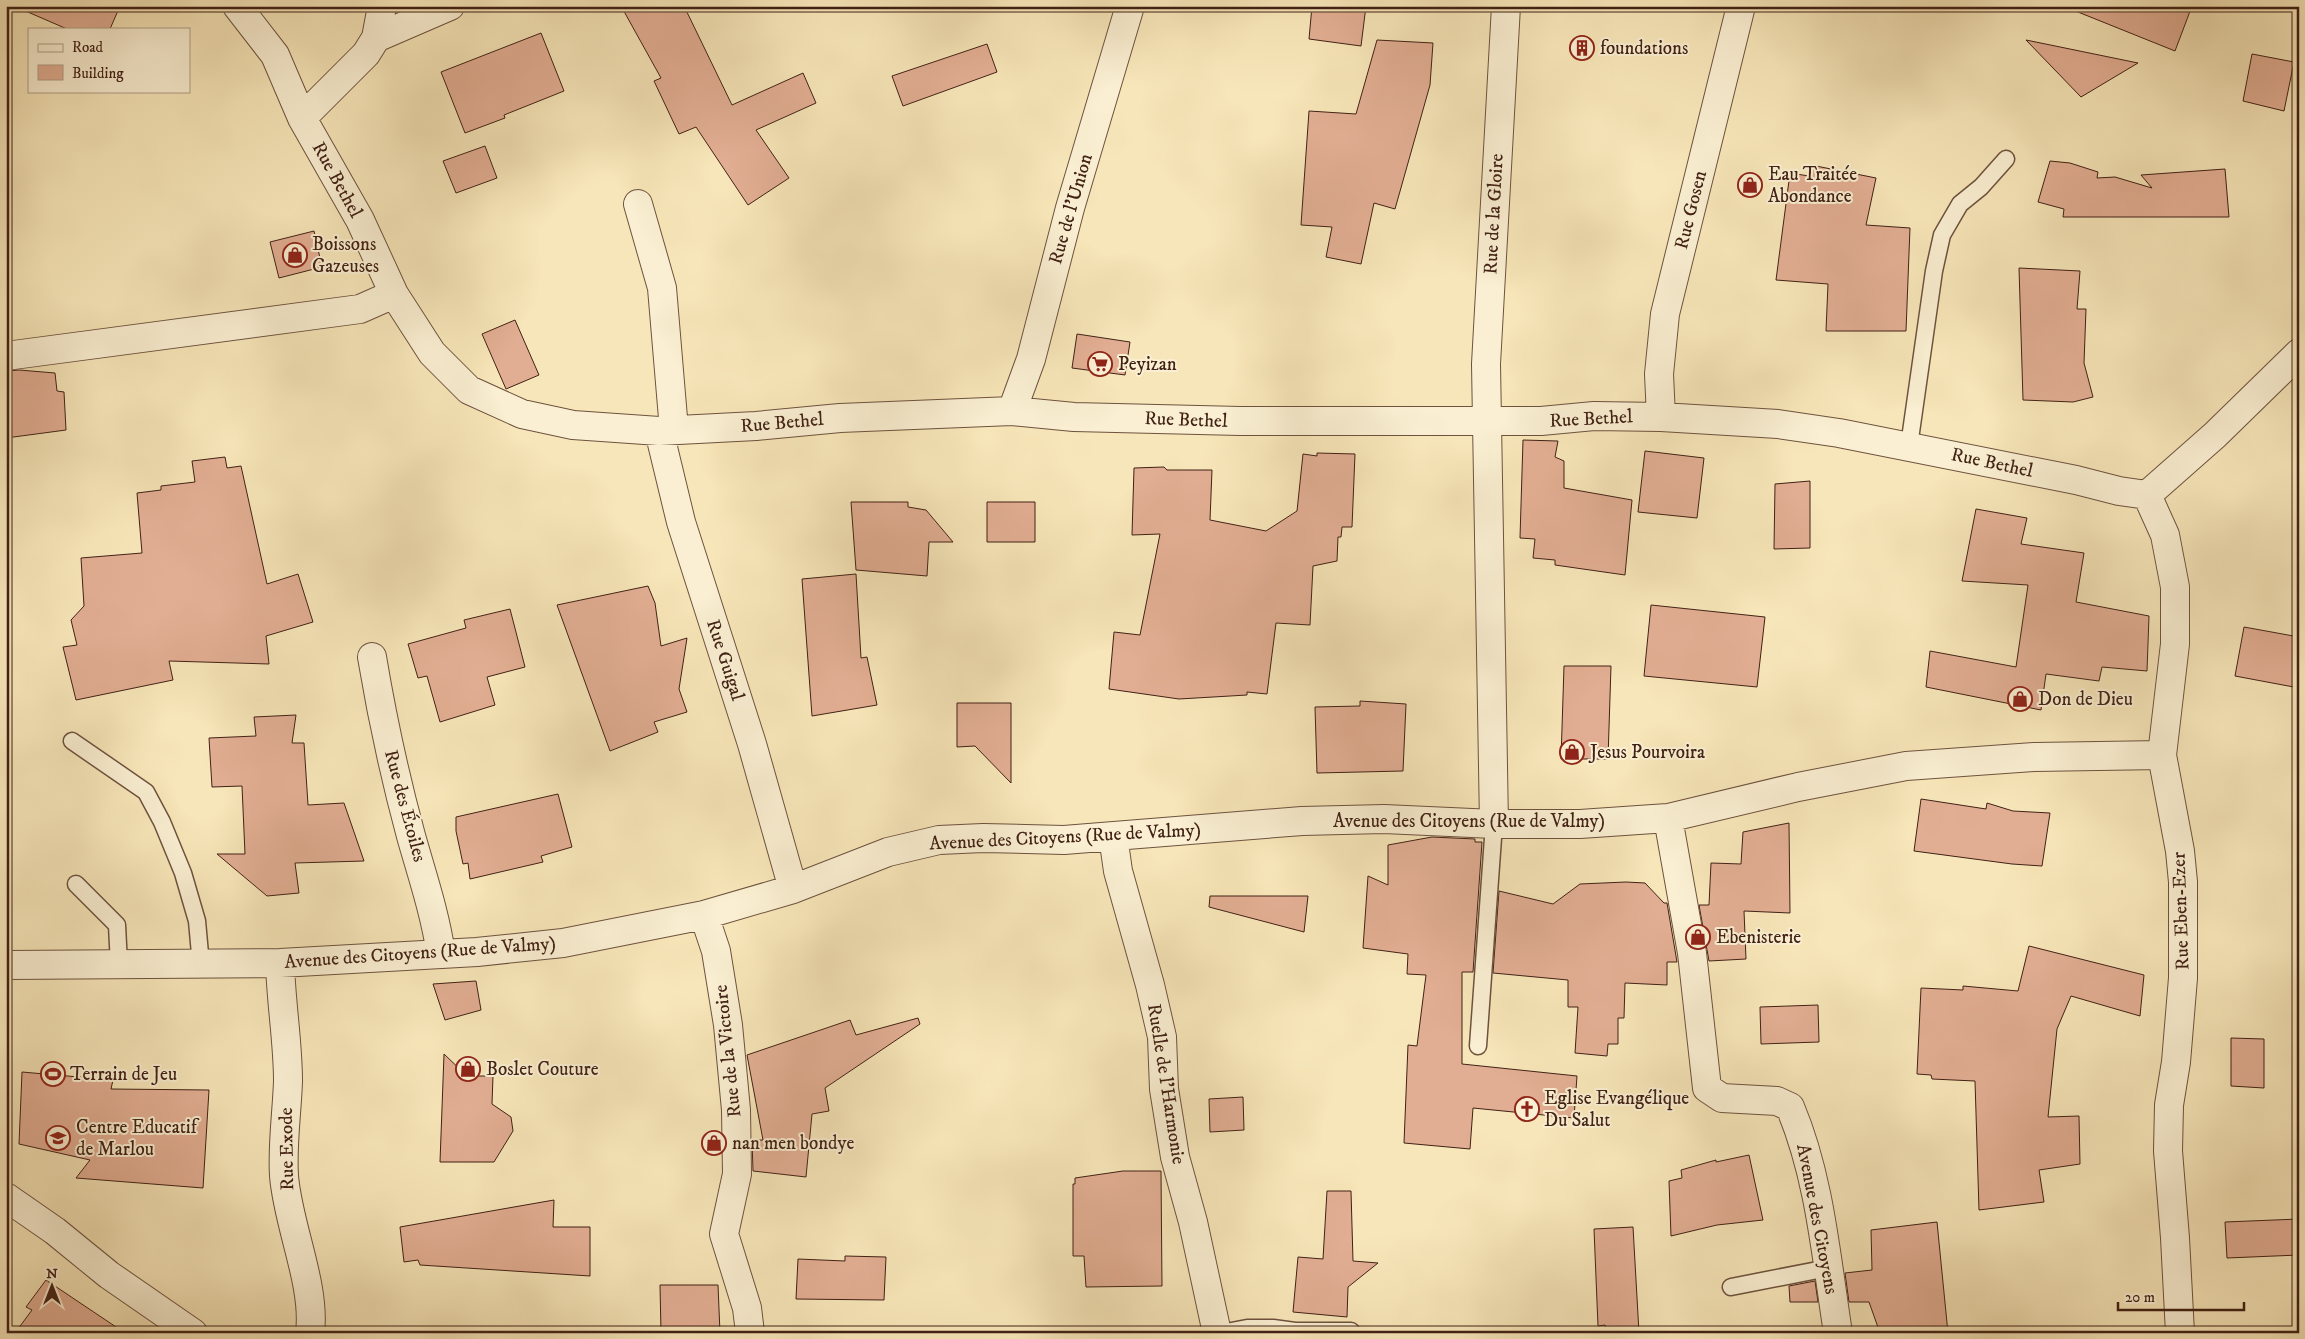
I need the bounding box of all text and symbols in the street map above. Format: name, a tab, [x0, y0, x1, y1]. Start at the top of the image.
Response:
legend	[28, 28, 190, 92]
building icon: foundations	[1569, 35, 1595, 61]
place label: foundations	[1600, 37, 1688, 60]
text: Road	[72, 38, 104, 57]
text: Building	[72, 64, 124, 83]
street label: Rue Bethel	[307, 138, 367, 222]
street label: Rue de l'Union	[1044, 151, 1098, 267]
street label: Rue de la Gloire	[1479, 153, 1509, 275]
place label: Eau Traitée Abondance	[1768, 163, 1857, 208]
street label: Rue Gosen	[1670, 168, 1712, 252]
shop icon: Eau Traitée Abondance	[1737, 172, 1763, 198]
place label: Boissons Gazeuses	[312, 233, 379, 278]
shop icon: Boissons Gazeuses	[282, 242, 308, 268]
supermarket icon: Peyizan	[1087, 351, 1113, 377]
place label: Peyizan	[1118, 353, 1177, 376]
street label: Rue Bethel	[1549, 405, 1633, 433]
street label: Rue Bethel	[1144, 407, 1228, 433]
street label: Rue Bethel	[740, 408, 825, 438]
street label: Rue Bethel	[1949, 443, 2035, 483]
street label: Rue Guigal	[701, 616, 749, 704]
shop icon: Don de Dieu	[2007, 686, 2033, 712]
place label: Don de Dieu	[2038, 688, 2133, 711]
shop icon: Jesus Pourvoira	[1559, 739, 1585, 765]
place label: Jesus Pourvoira	[1588, 741, 1705, 764]
street label: Rue des Étoiles	[379, 747, 432, 865]
street label: Avenue des Citoyens (Rue de Valmy)	[1333, 810, 1605, 833]
street label: Avenue des Citoyens (Rue de Valmy)	[928, 818, 1202, 856]
street label: Rue Eben-Ezer	[2167, 852, 2195, 970]
shop icon: Ebenisterie	[1685, 924, 1711, 950]
place label: Ebenisterie	[1716, 926, 1801, 949]
street label: Avenue des Citoyens (Rue de Valmy)	[283, 932, 557, 974]
street label: Rue de la Victoire	[710, 983, 746, 1118]
street label: Ruelle de l'Harmonie	[1142, 1002, 1190, 1166]
shop icon: Boslet Couture	[455, 1056, 481, 1082]
place label: Boslet Couture	[486, 1058, 599, 1081]
sports icon: Terrain de Jeu	[40, 1061, 66, 1087]
place label: Terrain de Jeu	[70, 1063, 177, 1086]
place label: Eglise Evangélique Du Salut	[1544, 1087, 1689, 1132]
church icon: Eglise Evangélique Du Salut	[1514, 1096, 1540, 1122]
street label: Rue Exode	[275, 1107, 299, 1191]
place label: Centre Educatif de Marlou	[76, 1116, 200, 1161]
school or university icon: Centre Educatif de Marlou	[45, 1125, 71, 1151]
shop icon: nan men bondye	[701, 1130, 727, 1156]
place label: nan men bondye	[732, 1132, 854, 1155]
street label: Avenue des Citoyens	[1791, 1142, 1843, 1296]
north arrow	[28, 1262, 78, 1312]
text: N	[46, 1265, 58, 1283]
scale bar	[2118, 1279, 2244, 1311]
text: 20 m	[2125, 1288, 2155, 1307]

